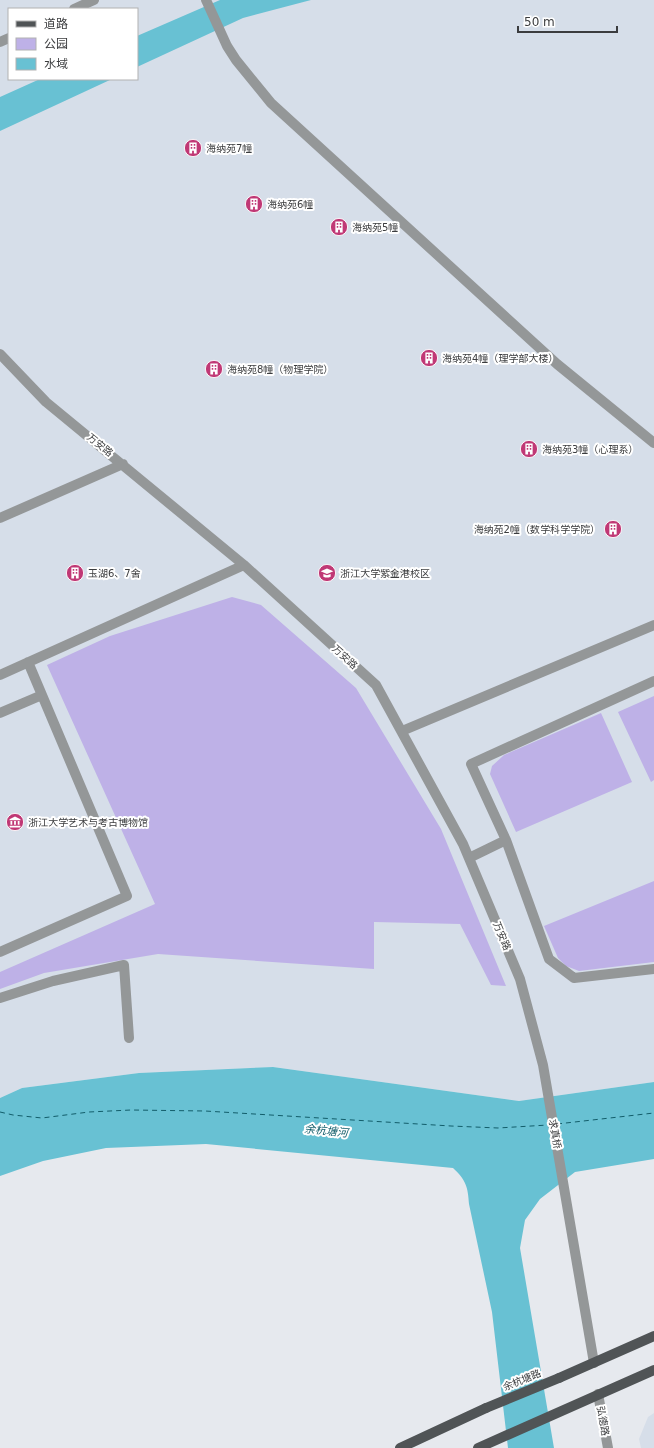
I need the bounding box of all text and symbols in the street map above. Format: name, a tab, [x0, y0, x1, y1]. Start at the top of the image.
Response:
legend	[8, 8, 138, 80]
scale bar	[518, 8, 617, 34]
text: 50 m	[524, 15, 555, 29]
text: 道路	[44, 17, 68, 31]
text: 公园	[44, 37, 68, 51]
text: 水域	[44, 57, 68, 71]
building icon: 海纳苑7幢	[183, 138, 203, 158]
place label: 海纳苑7幢	[206, 143, 252, 154]
building icon: 海纳苑6幢	[244, 194, 264, 214]
place label: 海纳苑6幢	[267, 199, 313, 210]
building icon: 海纳苑5幢	[329, 217, 349, 237]
place label: 海纳苑5幢	[352, 222, 398, 233]
building icon: 海纳苑4幢（理学部大楼）	[419, 348, 439, 368]
place label: 海纳苑4幢（理学部大楼）	[442, 353, 558, 364]
building icon: 海纳苑8幢（物理学院）	[204, 359, 224, 379]
place label: 海纳苑8幢（物理学院）	[227, 364, 333, 375]
street label: 万安路	[85, 431, 115, 459]
building icon: 海纳苑3幢（心理系）	[519, 439, 539, 459]
place label: 海纳苑3幢（心理系）	[542, 444, 638, 455]
building icon: 海纳苑2幢（数学科学学院）	[603, 519, 623, 539]
place label: 海纳苑2幢（数学科学学院）	[474, 524, 600, 535]
building icon: 玉湖6、7舍	[65, 563, 85, 583]
school or university icon: 浙江大学紫金港校区	[317, 563, 337, 583]
place label: 玉湖6、7舍	[88, 568, 141, 579]
place label: 浙江大学紫金港校区	[340, 568, 430, 579]
street label: 万安路	[330, 643, 360, 671]
museum icon: 浙江大学艺术与考古博物馆	[5, 812, 25, 832]
place label: 浙江大学艺术与考古博物馆	[28, 817, 148, 828]
street label: 万安路	[491, 920, 513, 952]
street label: 求真桥	[547, 1118, 563, 1150]
water label: 余杭塘河	[303, 1122, 351, 1140]
street label: 余杭塘路	[501, 1367, 543, 1393]
street label: 弘德路	[595, 1405, 611, 1437]

